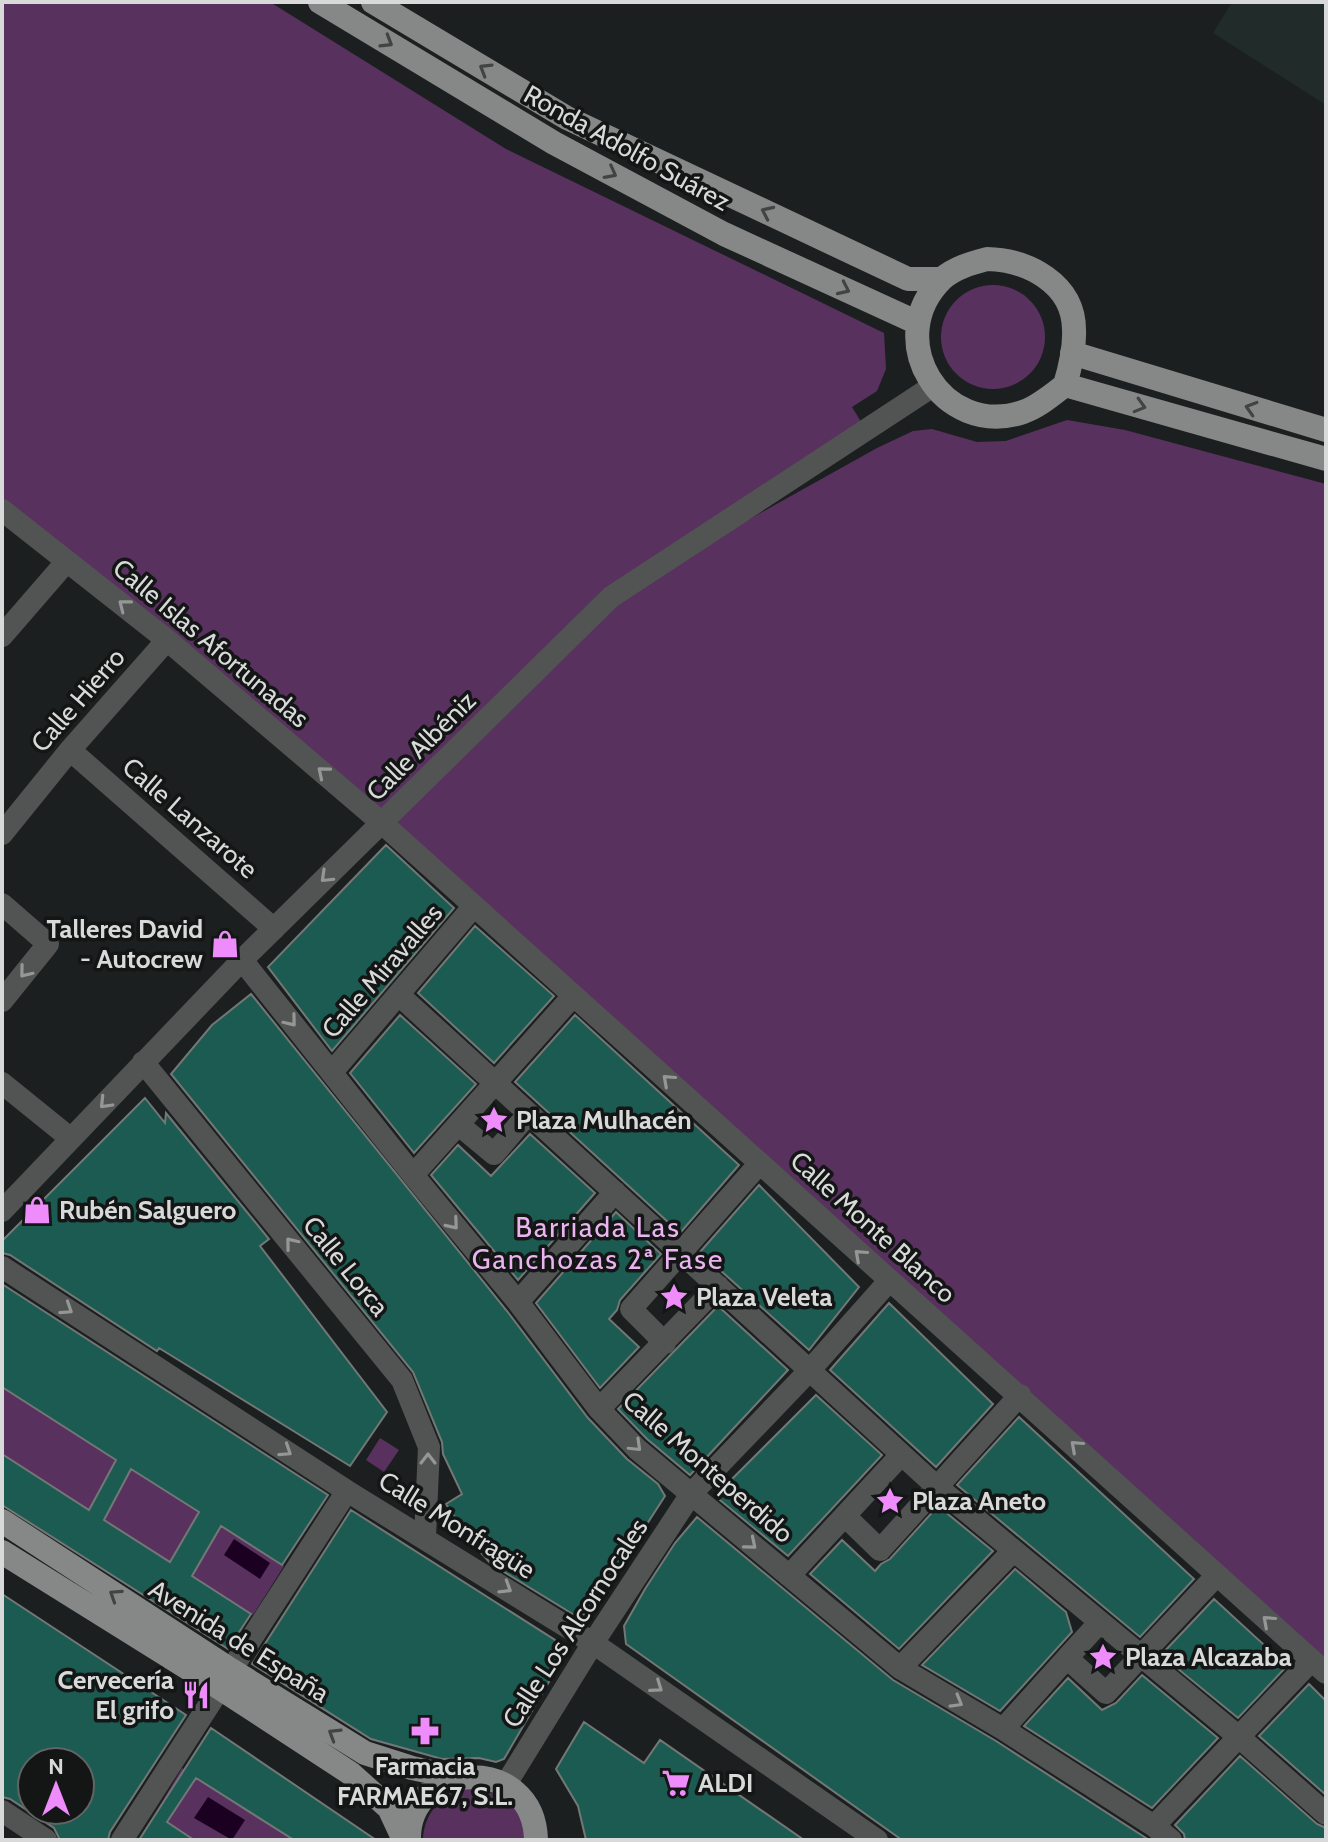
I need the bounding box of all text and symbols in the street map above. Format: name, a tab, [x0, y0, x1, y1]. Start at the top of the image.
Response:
one-way arrow	[378, 32, 393, 48]
one-way arrow	[479, 63, 494, 79]
street label: Ronda Adolfo Suárez	[518, 78, 736, 218]
one-way arrow	[603, 164, 617, 179]
one-way arrow	[760, 206, 775, 222]
one-way arrow	[836, 279, 850, 295]
one-way arrow	[1132, 397, 1146, 414]
one-way arrow	[1245, 401, 1259, 417]
street label: Calle Islas Afortunadas	[107, 552, 316, 734]
one-way arrow	[118, 601, 133, 615]
street label: Calle Hierro	[24, 642, 132, 758]
street label: Calle Albéniz	[360, 685, 482, 807]
street label: Calle Lanzarote	[116, 751, 264, 885]
one-way arrow	[317, 767, 332, 782]
one-way arrow	[321, 868, 335, 883]
street label: Calle Miravalles	[315, 897, 449, 1045]
place label: Talleres David - Autocrew	[47, 913, 203, 975]
shop icon: Talleres David - Autocrew	[210, 929, 240, 959]
one-way arrow	[20, 963, 35, 977]
one-way arrow	[281, 1012, 296, 1026]
one-way arrow	[662, 1076, 677, 1090]
one-way arrow	[100, 1093, 114, 1108]
place label: Plaza Mulhacén	[516, 1104, 692, 1136]
place icon: Plaza Mulhacén	[479, 1105, 509, 1135]
street label: Calle Monte Blanco	[784, 1144, 962, 1310]
place label: Rubén Salguero	[59, 1194, 237, 1226]
shop icon: Rubén Salguero	[22, 1195, 52, 1225]
street label: Calle Lorca	[296, 1210, 396, 1323]
district label: Barriada Las Ganchozas 2ª Fase	[472, 1210, 724, 1276]
one-way arrow	[443, 1215, 458, 1229]
one-way arrow	[286, 1238, 301, 1253]
one-way arrow	[855, 1250, 870, 1264]
place label: Plaza Veleta	[696, 1281, 832, 1313]
place icon: Plaza Veleta	[659, 1282, 689, 1312]
one-way arrow	[59, 1299, 73, 1314]
street label: Calle Monteperdido	[616, 1384, 800, 1550]
one-way arrow	[626, 1437, 641, 1451]
one-way arrow	[277, 1441, 291, 1456]
one-way arrow	[1070, 1441, 1085, 1455]
one-way arrow	[419, 1452, 437, 1465]
street label: Calle Monfragüe	[373, 1464, 541, 1586]
place label: Plaza Aneto	[912, 1485, 1046, 1517]
place icon: Plaza Aneto	[875, 1486, 905, 1516]
street label: Calle Los Alcornocales	[495, 1512, 655, 1733]
one-way arrow	[742, 1534, 756, 1549]
street label: Avenida de España	[143, 1573, 335, 1710]
one-way arrow	[497, 1579, 512, 1594]
one-way arrow	[109, 1589, 123, 1604]
one-way arrow	[1263, 1616, 1277, 1630]
place label: Plaza Alcazaba	[1125, 1641, 1292, 1673]
place icon: Plaza Alcazaba	[1088, 1642, 1118, 1672]
place label: Cervecería El grifo	[58, 1664, 174, 1726]
one-way arrow	[648, 1677, 662, 1692]
restaurant icon: Cervecería El grifo	[181, 1680, 211, 1710]
one-way arrow	[948, 1692, 963, 1708]
pharmacy icon: Farmacia FARMAE67, S.L.	[410, 1716, 440, 1746]
one-way arrow	[328, 1728, 343, 1743]
north arrow	[16, 1746, 96, 1826]
place label: Farmacia FARMAE67, S.L.	[337, 1750, 513, 1812]
text: N	[48, 1753, 64, 1780]
place label: ALDI	[698, 1767, 753, 1799]
supermarket icon: ALDI	[661, 1768, 691, 1798]

